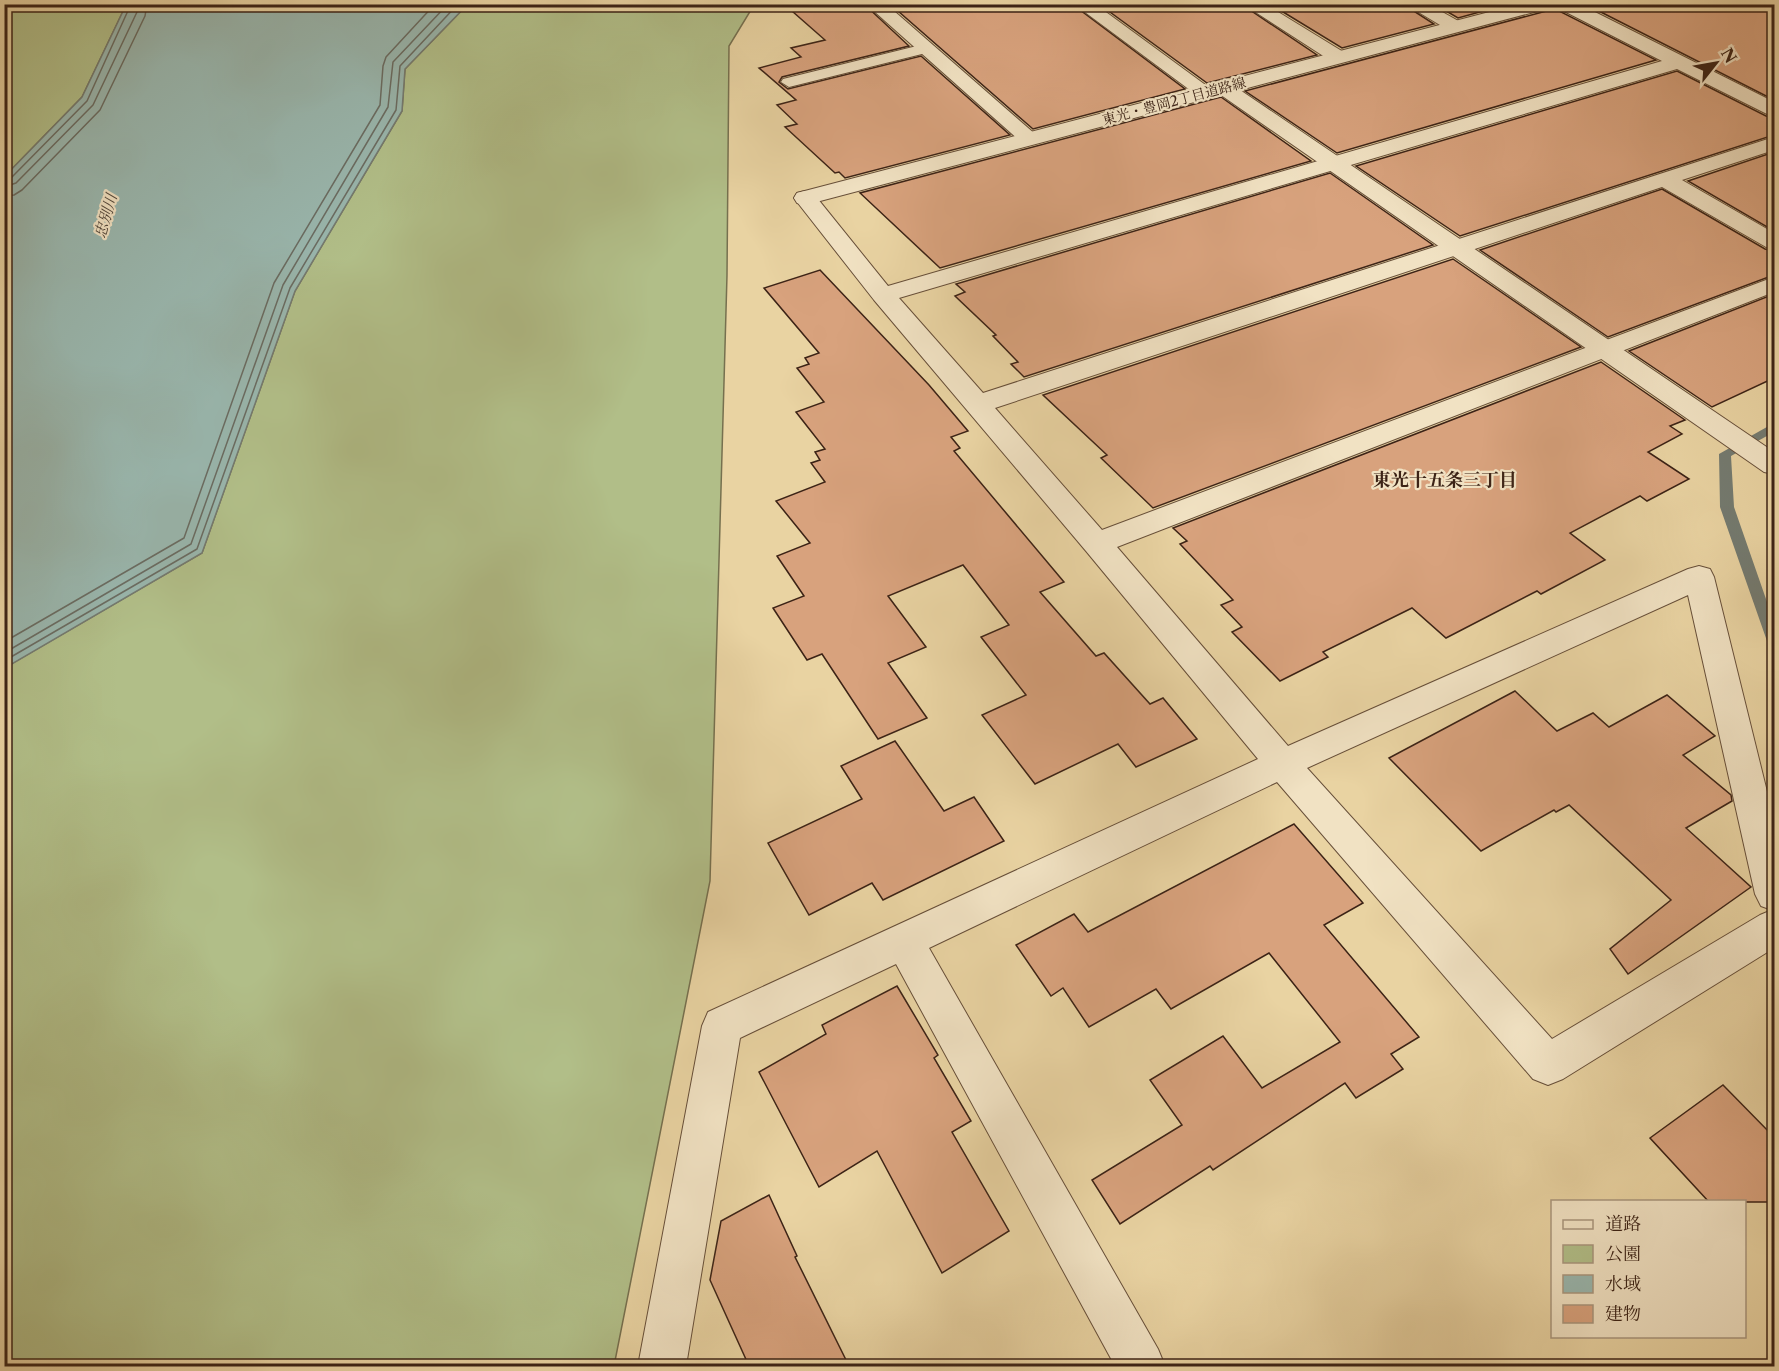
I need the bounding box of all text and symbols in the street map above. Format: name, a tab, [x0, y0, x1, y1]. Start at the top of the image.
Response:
north arrow	[1686, 33, 1746, 93]
text: N	[1717, 44, 1741, 66]
street label: 東光・豊岡2丁目道路線	[1100, 73, 1248, 129]
water label: 忠別川	[90, 190, 121, 240]
district label: 東光十五条三丁目	[1373, 469, 1517, 491]
legend	[1551, 1200, 1746, 1338]
text: 道路	[1605, 1213, 1641, 1235]
text: 公園	[1605, 1243, 1641, 1265]
text: 水域	[1605, 1273, 1641, 1295]
text: 建物	[1605, 1303, 1641, 1325]

